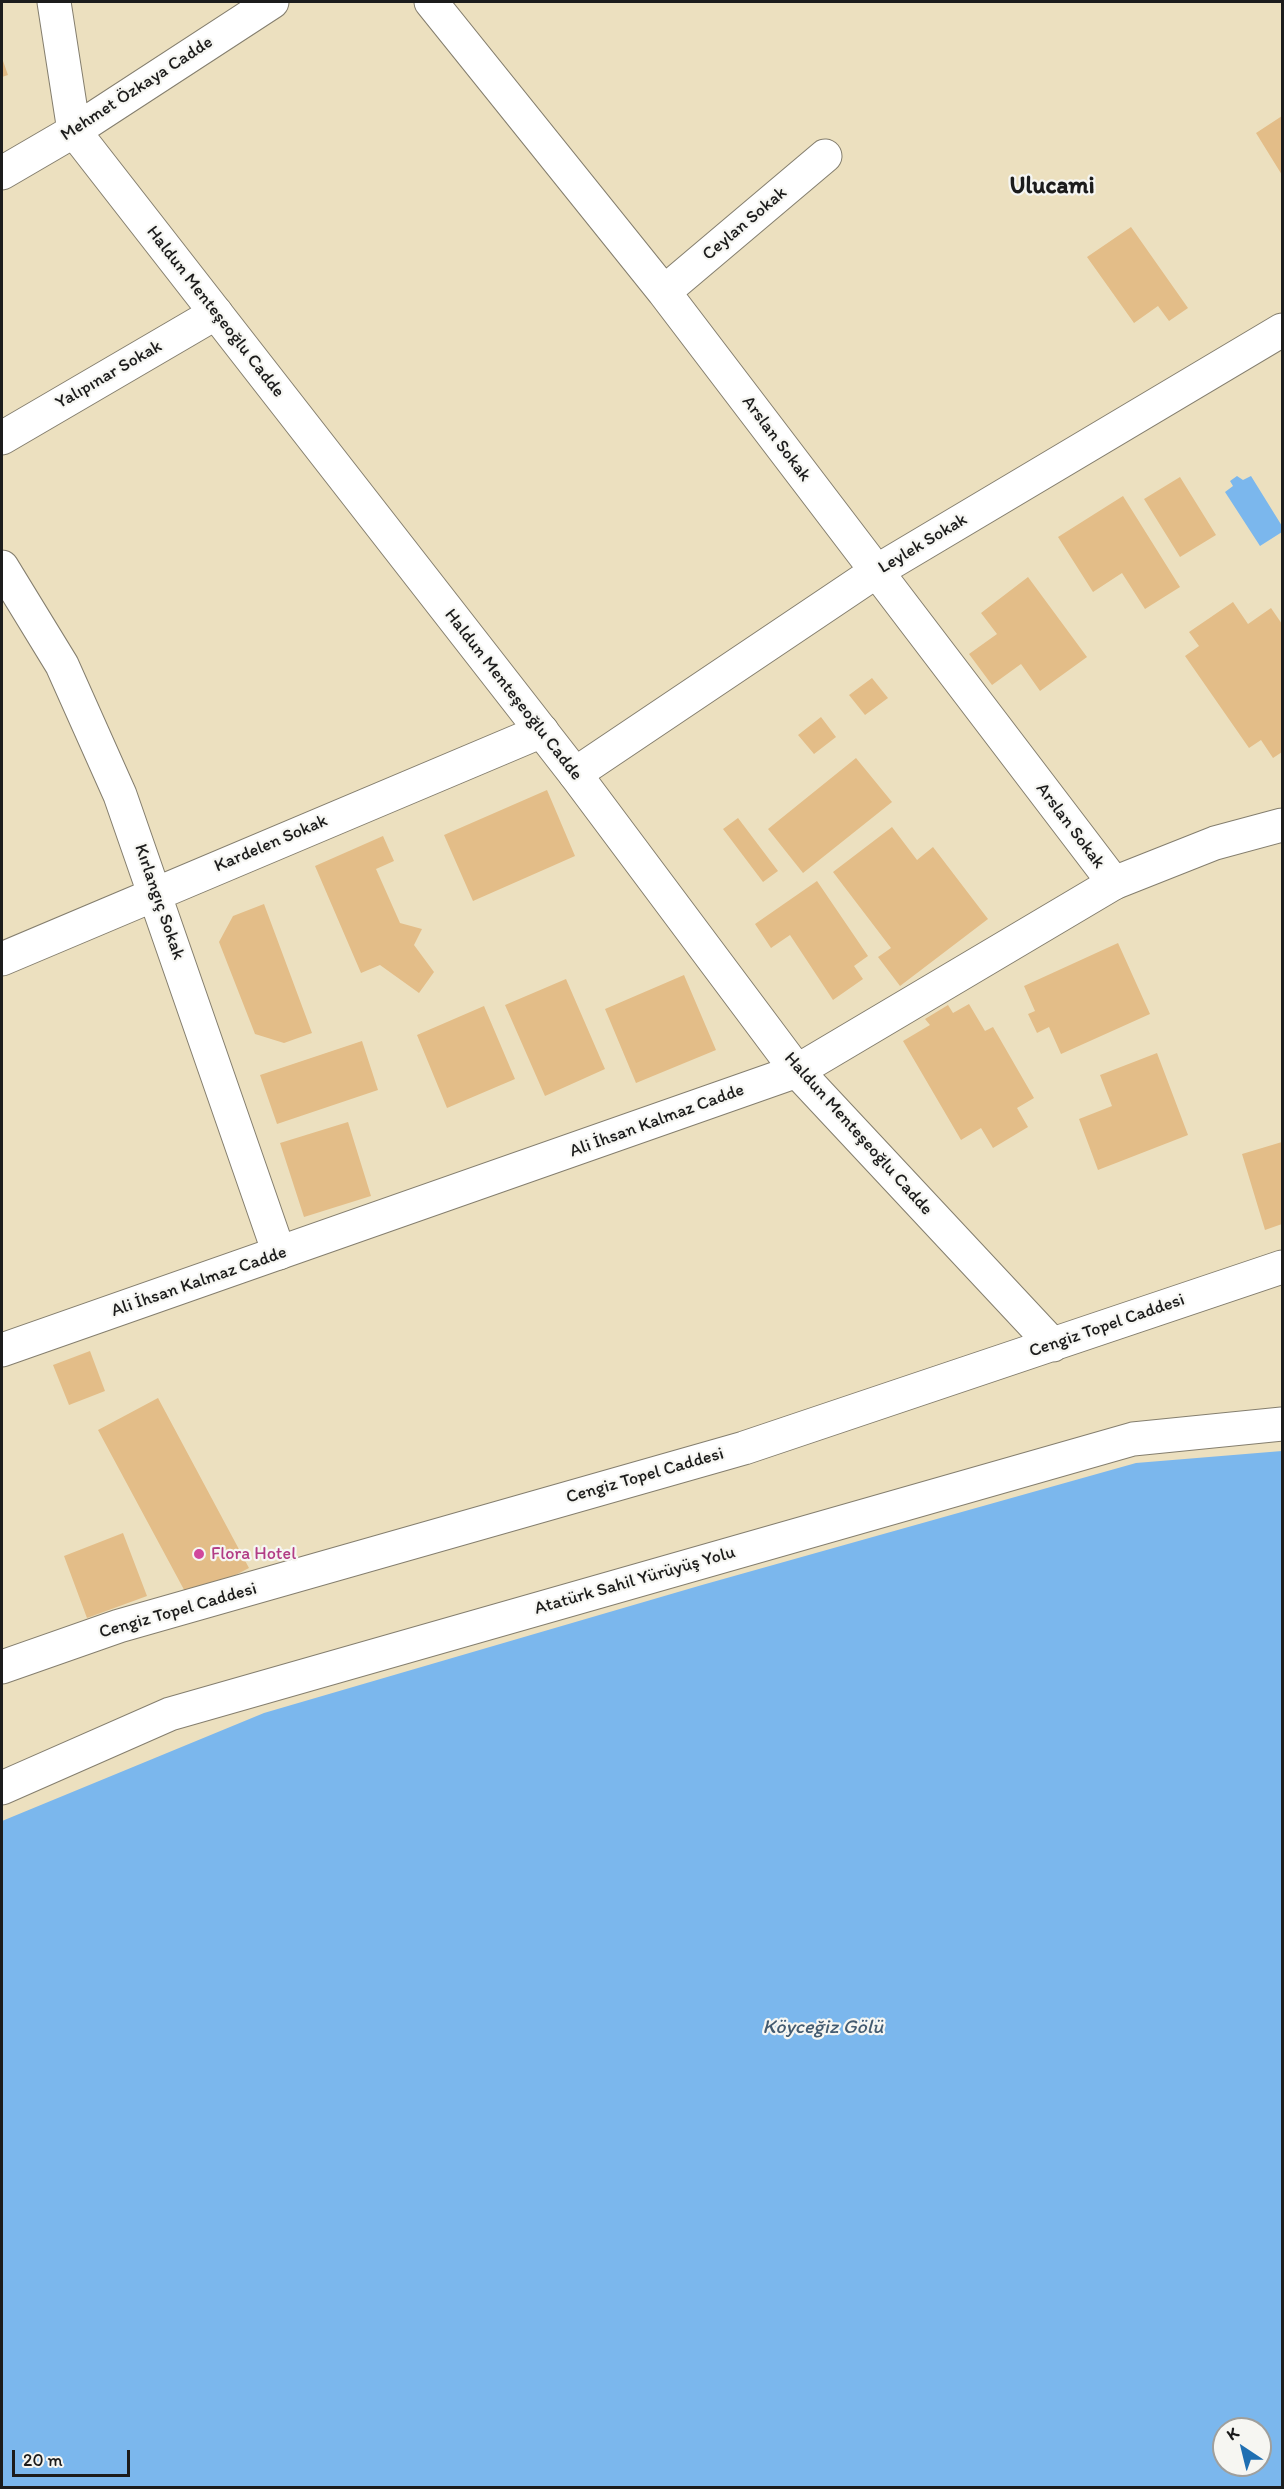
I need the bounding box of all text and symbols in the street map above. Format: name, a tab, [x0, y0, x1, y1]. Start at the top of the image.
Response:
street label: Mehmet Özkaya Cadde	[57, 32, 217, 146]
district label: Ulucami	[1009, 173, 1095, 201]
street label: Ceylan Sokak	[698, 182, 792, 266]
street label: Haldun Menteşeoğlu Cadde	[141, 222, 289, 402]
street label: Yalıpınar Sokak	[52, 336, 166, 414]
street label: Arslan Sokak	[737, 392, 815, 486]
street label: Leylek Sokak	[875, 509, 971, 579]
street label: Haldun Menteşeoğlu Cadde	[439, 605, 587, 785]
street label: Arslan Sokak	[1031, 779, 1109, 873]
street label: Kardelen Sokak	[211, 810, 331, 878]
street label: Kırlangıç Sokak	[129, 841, 189, 963]
street label: Haldun Menteşeoğlu Cadde	[779, 1048, 937, 1220]
street label: Ali İhsan Kalmaz Cadde	[567, 1079, 747, 1163]
street label: Ali İhsan Kalmaz Cadde	[108, 1242, 290, 1322]
street label: Cengiz Topel Caddesi	[1026, 1289, 1188, 1363]
street label: Cengiz Topel Caddesi	[564, 1443, 726, 1509]
street label: Atatürk Sahil Yürüyüş Yolu	[532, 1542, 738, 1620]
place label: Flora Hotel	[211, 1543, 296, 1565]
marker: Flora Hotel	[192, 1547, 206, 1561]
street label: Cengiz Topel Caddesi	[97, 1578, 259, 1644]
water label: Köyceğiz Gölü	[763, 2016, 883, 2040]
north arrow	[1212, 2417, 1272, 2477]
text: K	[1223, 2423, 1242, 2444]
scale bar	[15, 2438, 134, 2476]
text: 20 m	[23, 2449, 63, 2471]

